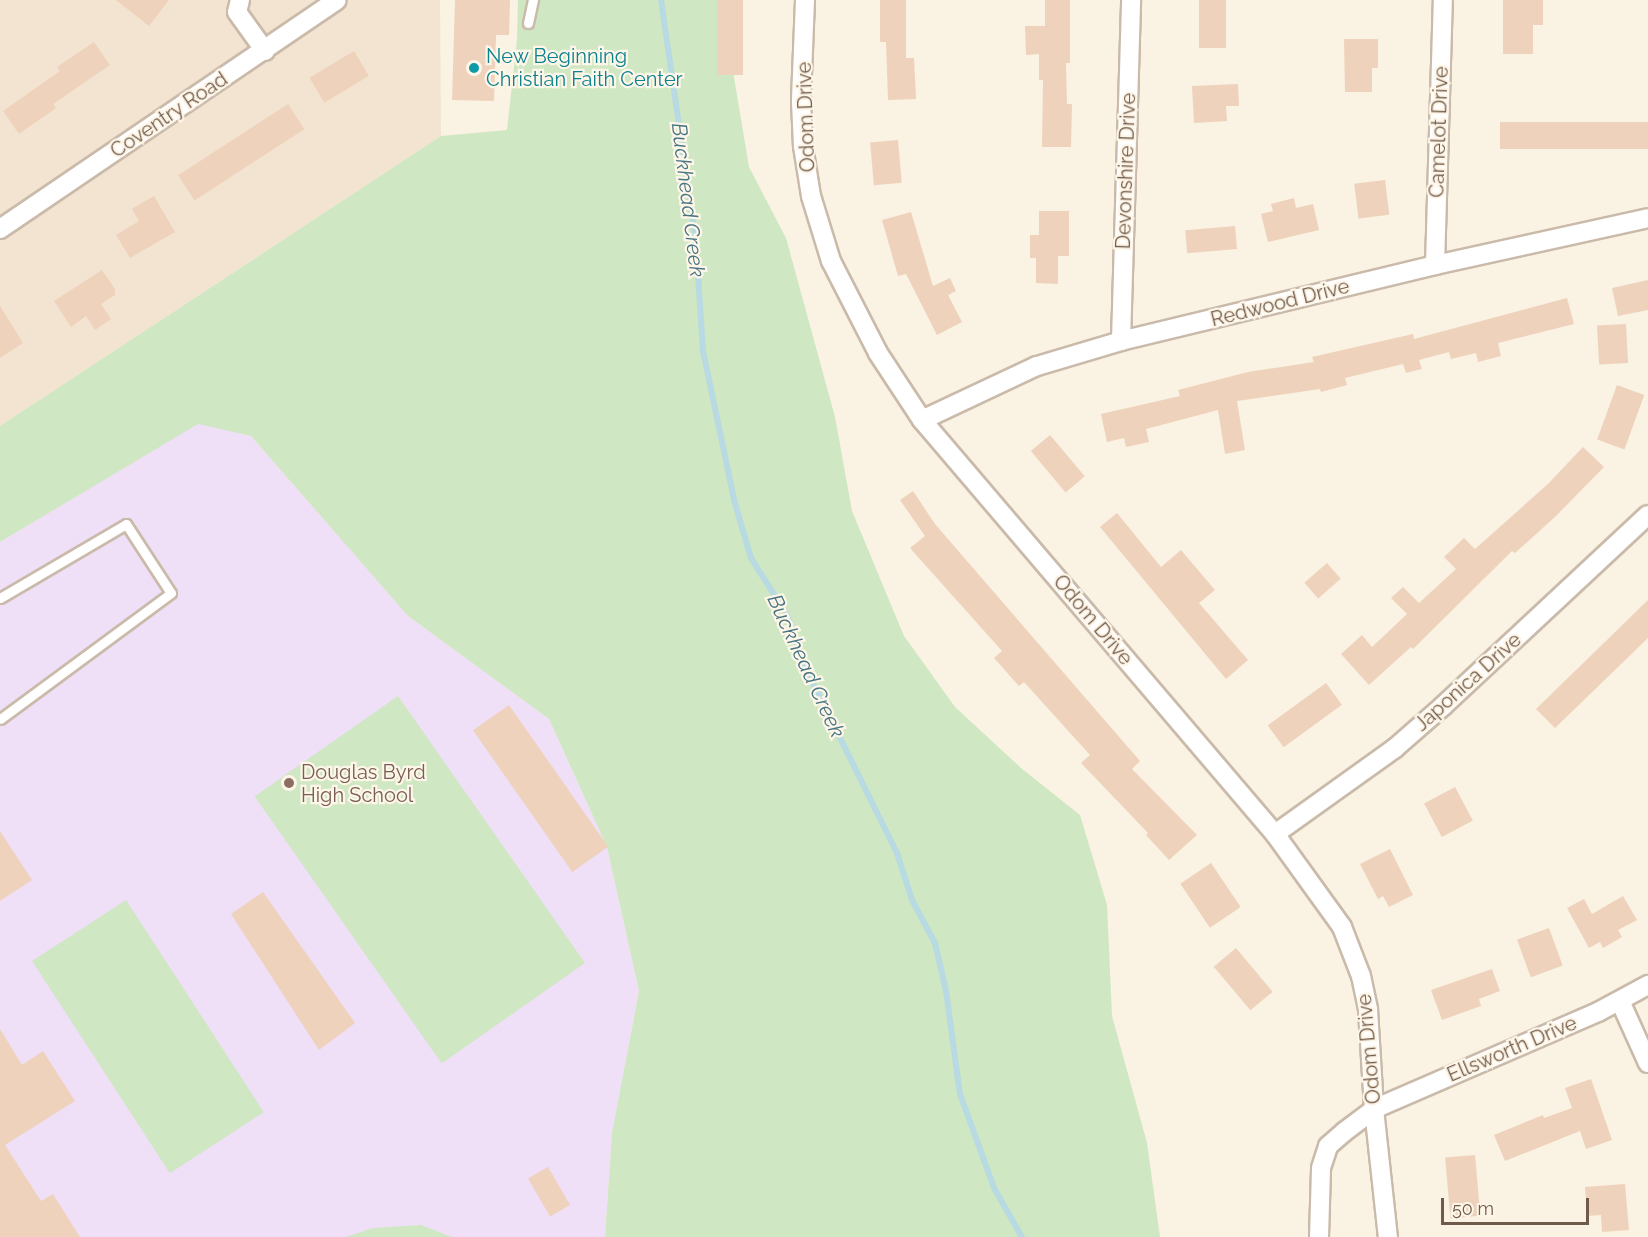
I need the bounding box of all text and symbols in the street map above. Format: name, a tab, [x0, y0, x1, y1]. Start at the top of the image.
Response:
place label: New Beginning Christian Faith Center	[486, 45, 683, 92]
marker: New Beginning Christian Faith Center	[467, 61, 481, 75]
street label: Odom Drive	[792, 61, 820, 173]
street label: Camelot Drive	[1425, 66, 1453, 198]
street label: Coventry Road	[106, 67, 232, 163]
street label: Devonshire Drive	[1111, 92, 1141, 250]
water label: Buckhead Creek	[666, 121, 710, 279]
street label: Redwood Drive	[1208, 274, 1352, 332]
street label: Odom Drive	[1048, 570, 1138, 670]
water label: Buckhead Creek	[762, 590, 850, 742]
street label: Japonica Drive	[1410, 628, 1526, 736]
place label: Douglas Byrd High School	[301, 760, 426, 807]
marker: Douglas Byrd High School	[282, 776, 296, 790]
street label: Odom Drive	[1352, 993, 1386, 1105]
street label: Ellsworth Drive	[1444, 1011, 1580, 1087]
scale bar	[1444, 1186, 1592, 1224]
text: 50 m	[1452, 1198, 1494, 1219]

